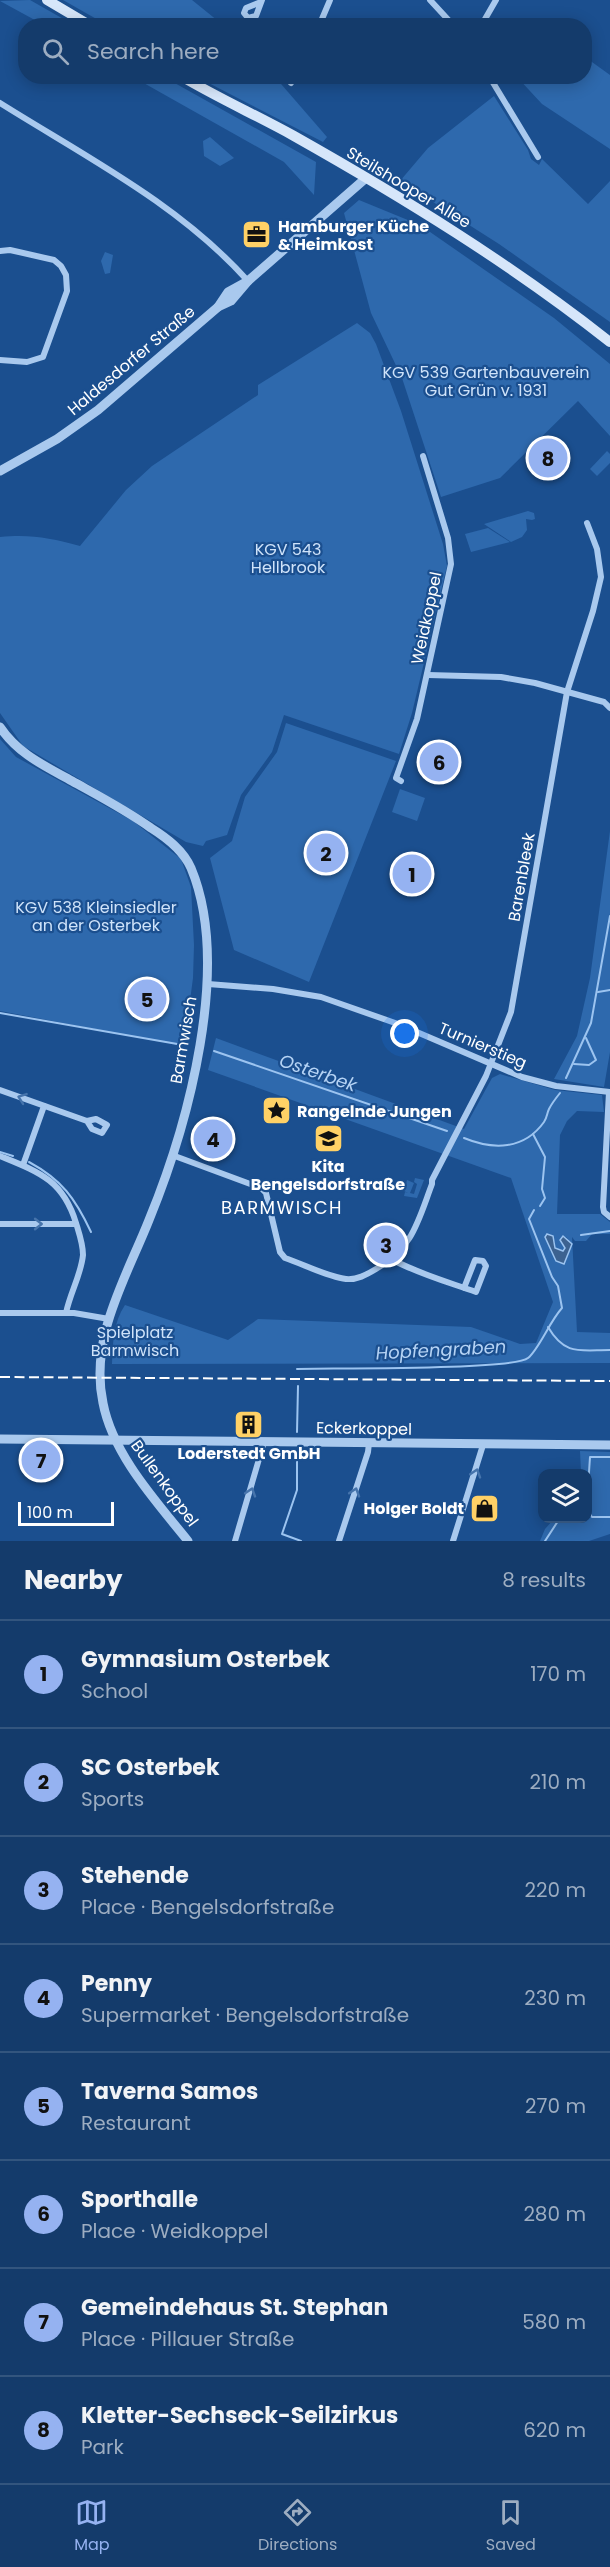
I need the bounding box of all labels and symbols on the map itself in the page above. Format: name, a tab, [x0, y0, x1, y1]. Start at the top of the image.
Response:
street label: Steilshooper Allee	[342, 141, 475, 234]
place label: Hamburger Küche & Heimkost	[278, 215, 429, 256]
office icon: Hamburger Küche & Heimkost	[241, 219, 273, 251]
street label: Haldesdorfer Straße	[63, 300, 200, 421]
park label: KGV 539 Gartenbauverein Gut Grün v. 1931	[383, 361, 590, 402]
pin: 8	[528, 436, 568, 480]
park label: KGV 543 Hellbrook	[251, 538, 326, 579]
street label: Weidkoppel	[405, 570, 448, 667]
pin: 6	[420, 740, 458, 784]
pin: 2	[306, 830, 346, 876]
street label: Barenbleek	[502, 830, 541, 923]
pin: 1	[392, 852, 432, 896]
park label: KGV 538 Kleinsiedler an der Osterbek	[15, 896, 177, 937]
pin: 5	[128, 976, 166, 1022]
street label: Barmwisch	[164, 995, 202, 1086]
street label: Turnierstieg	[435, 1017, 530, 1074]
your location	[390, 1019, 419, 1048]
water label: Osterbek	[276, 1048, 361, 1098]
one-way arrow	[17, 1093, 28, 1106]
place icon: Rangelnde Jungen	[260, 1095, 292, 1127]
place label: Rangelnde Jungen	[297, 1100, 452, 1123]
pin: 4	[194, 1116, 232, 1162]
school or university icon: Kita Bengelsdorfstraße	[312, 1122, 344, 1154]
place label: Kita Bengelsdorfstraße	[251, 1155, 405, 1196]
district label: BARMWISCH	[221, 1195, 343, 1220]
one-way arrow	[34, 1218, 43, 1230]
pin: 3	[366, 1222, 406, 1268]
park label: Spielplatz Barmwisch	[91, 1321, 179, 1362]
water label: Hopfengraben	[375, 1334, 507, 1365]
building icon: Loderstedt GmbH	[233, 1409, 265, 1441]
street label: Eckerkoppel	[316, 1416, 412, 1441]
street label: Bullenkoppel	[125, 1435, 204, 1531]
pin: 7	[22, 1438, 60, 1482]
place label: Loderstedt GmbH	[177, 1442, 321, 1465]
one-way arrow	[468, 1468, 481, 1479]
one-way arrow	[243, 1487, 256, 1498]
one-way arrow	[348, 1487, 361, 1498]
shop icon: Holger Boldt	[469, 1492, 501, 1524]
place label: Holger Boldt	[364, 1497, 464, 1520]
scale bar	[18, 1499, 114, 1526]

